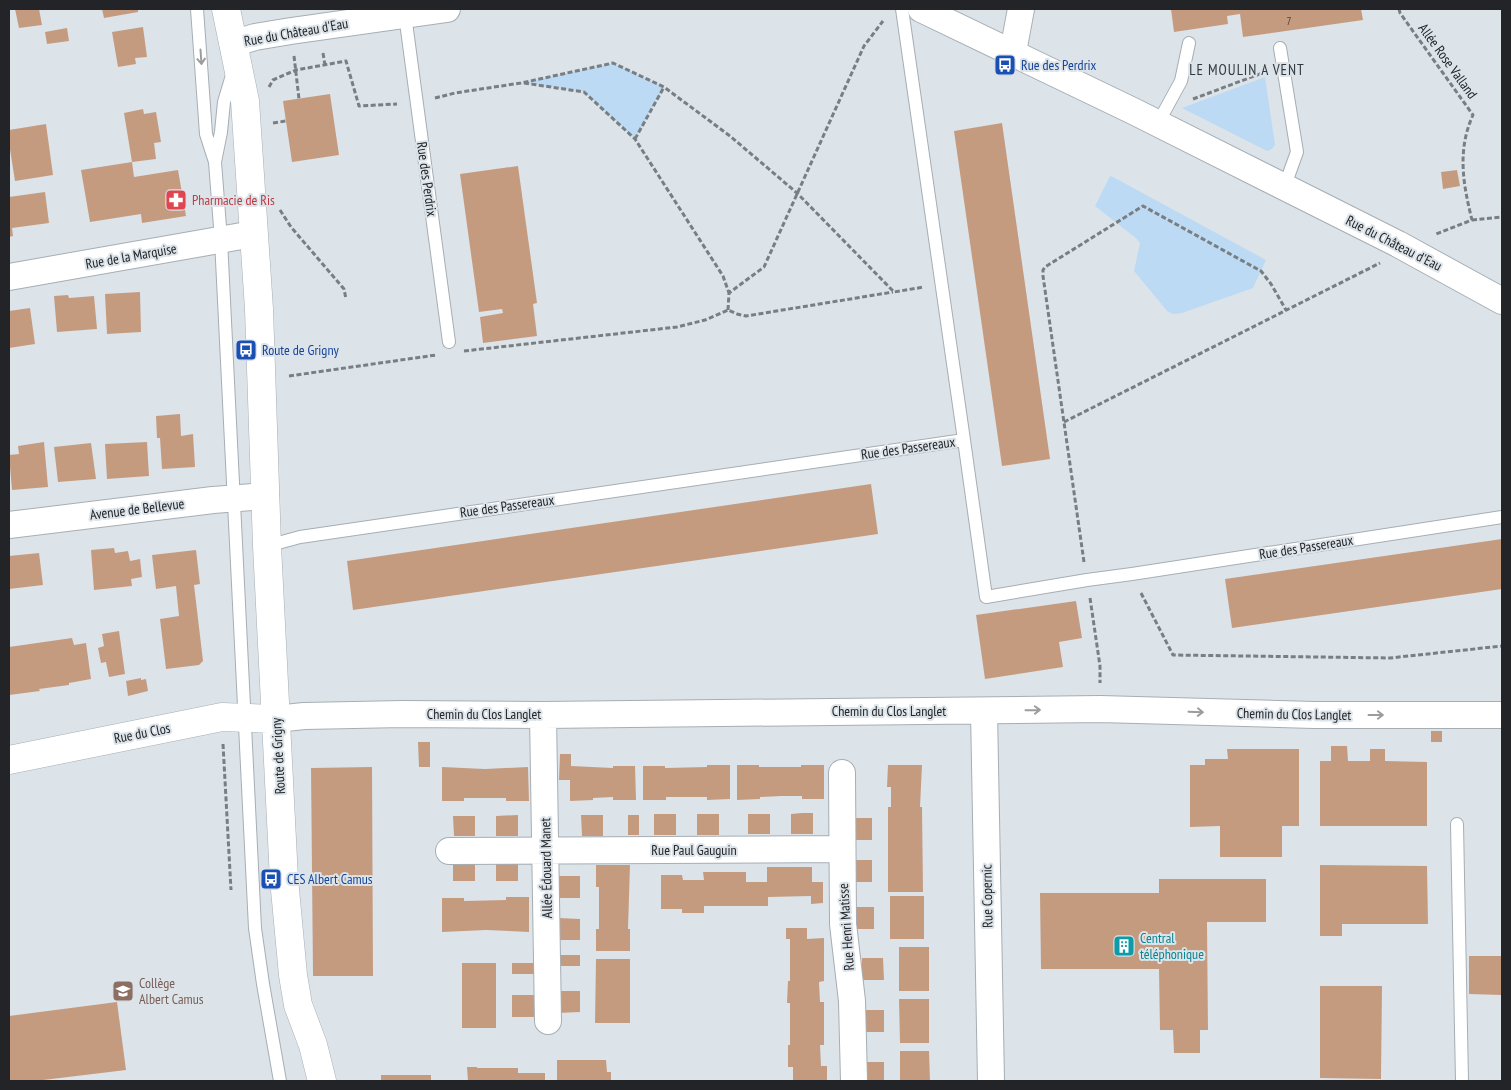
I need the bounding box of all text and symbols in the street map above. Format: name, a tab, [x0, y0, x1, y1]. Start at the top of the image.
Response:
street label: Rue du Château d'Eau	[243, 14, 349, 50]
house number: 7	[1287, 14, 1292, 28]
street label: Allée Rose Valland	[1415, 20, 1481, 102]
one-way arrow	[196, 49, 205, 65]
bus stop icon: Rue des Perdrix	[993, 53, 1017, 77]
place label: Rue des Perdrix	[1021, 56, 1097, 74]
district label: LE MOULIN A VENT	[1189, 60, 1305, 79]
street label: Rue des Perdrix	[413, 140, 441, 218]
pharmacy icon: Pharmacie de Ris	[164, 188, 188, 212]
place label: Pharmacie de Ris	[192, 191, 275, 209]
street label: Rue du Château d'Eau	[1343, 211, 1445, 275]
street label: Rue de la Marquise	[84, 239, 178, 273]
bus stop icon: Route de Grigny	[234, 338, 258, 362]
place label: Route de Grigny	[262, 341, 340, 359]
street label: Rue des Passereaux	[860, 432, 956, 464]
street label: Rue des Passereaux	[459, 490, 555, 522]
street label: Avenue de Bellevue	[89, 494, 185, 524]
street label: Rue des Passereaux	[1258, 531, 1355, 563]
street label: Chemin du Clos Langlet	[832, 702, 946, 720]
street label: Chemin du Clos Langlet	[1237, 704, 1352, 724]
street label: Chemin du Clos Langlet	[427, 705, 541, 723]
one-way arrow	[1024, 705, 1041, 715]
one-way arrow	[1187, 707, 1203, 716]
one-way arrow	[1367, 710, 1383, 720]
street label: Route de Grigny	[267, 716, 289, 795]
street label: Rue du Clos	[112, 719, 172, 747]
street label: Allée Édouard Manet	[536, 817, 556, 918]
street label: Rue Paul Gauguin	[651, 841, 737, 859]
street label: Rue Copernic	[977, 864, 997, 928]
bus stop icon: CES Albert Camus	[259, 867, 283, 891]
place label: CES Albert Camus	[287, 870, 373, 888]
street label: Rue Henri Matisse	[834, 883, 858, 971]
place label: Central téléphonique	[1140, 929, 1204, 963]
building icon: Central téléphonique	[1112, 934, 1136, 958]
place label: Collège Albert Camus	[139, 974, 204, 1008]
school or university icon: Collège Albert Camus	[111, 979, 135, 1003]

